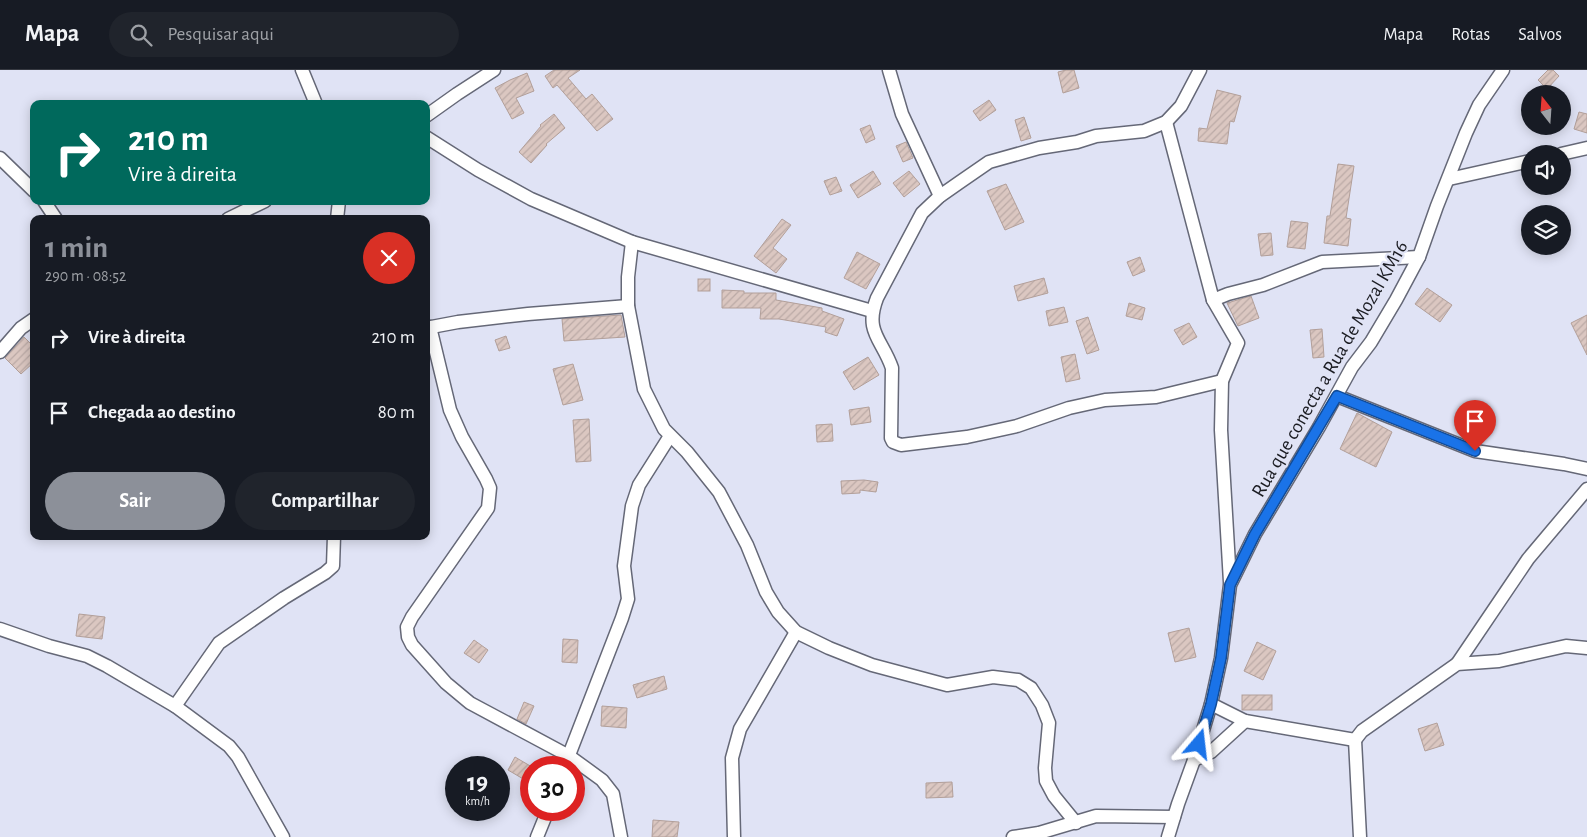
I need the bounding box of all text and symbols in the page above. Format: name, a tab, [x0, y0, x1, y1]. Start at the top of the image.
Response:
search box	[109, 12, 459, 57]
icon: search	[127, 21, 155, 49]
text: Mapa	[25, 22, 79, 46]
text: Pesquisar aqui	[167, 25, 274, 44]
text: Mapa	[1384, 26, 1423, 44]
text: Rotas	[1451, 26, 1490, 44]
text: Salvos	[1518, 26, 1562, 44]
north arrow	[1521, 85, 1571, 135]
map controls	[1521, 85, 1571, 255]
icon: right	[45, 120, 110, 185]
text: 210 m	[128, 122, 209, 157]
button: sound	[1521, 145, 1571, 195]
text: Vire à direita	[128, 163, 237, 185]
button: layers	[1521, 205, 1571, 255]
button: close	[363, 232, 415, 284]
text: 1 min	[45, 233, 108, 263]
street label: Rua que conecta a Rua de Mozal KM16	[1248, 237, 1412, 501]
text: 290 m · 08:52	[45, 268, 126, 284]
icon: right	[45, 324, 73, 352]
text: Vire à direita	[88, 328, 186, 347]
text: 210 m	[371, 328, 415, 347]
icon: arrive	[45, 399, 73, 427]
pin	[1454, 400, 1496, 451]
text: Chegada ao destino	[88, 403, 236, 422]
text: 80 m	[378, 403, 415, 422]
icon: arrive	[1461, 407, 1489, 435]
button: Sair	[45, 472, 225, 530]
button: Compartilhar	[235, 472, 415, 530]
position arrow	[1172, 717, 1224, 769]
speed limit sign: 30	[520, 756, 585, 821]
text: 19	[467, 770, 488, 795]
text: km/h	[465, 795, 490, 807]

